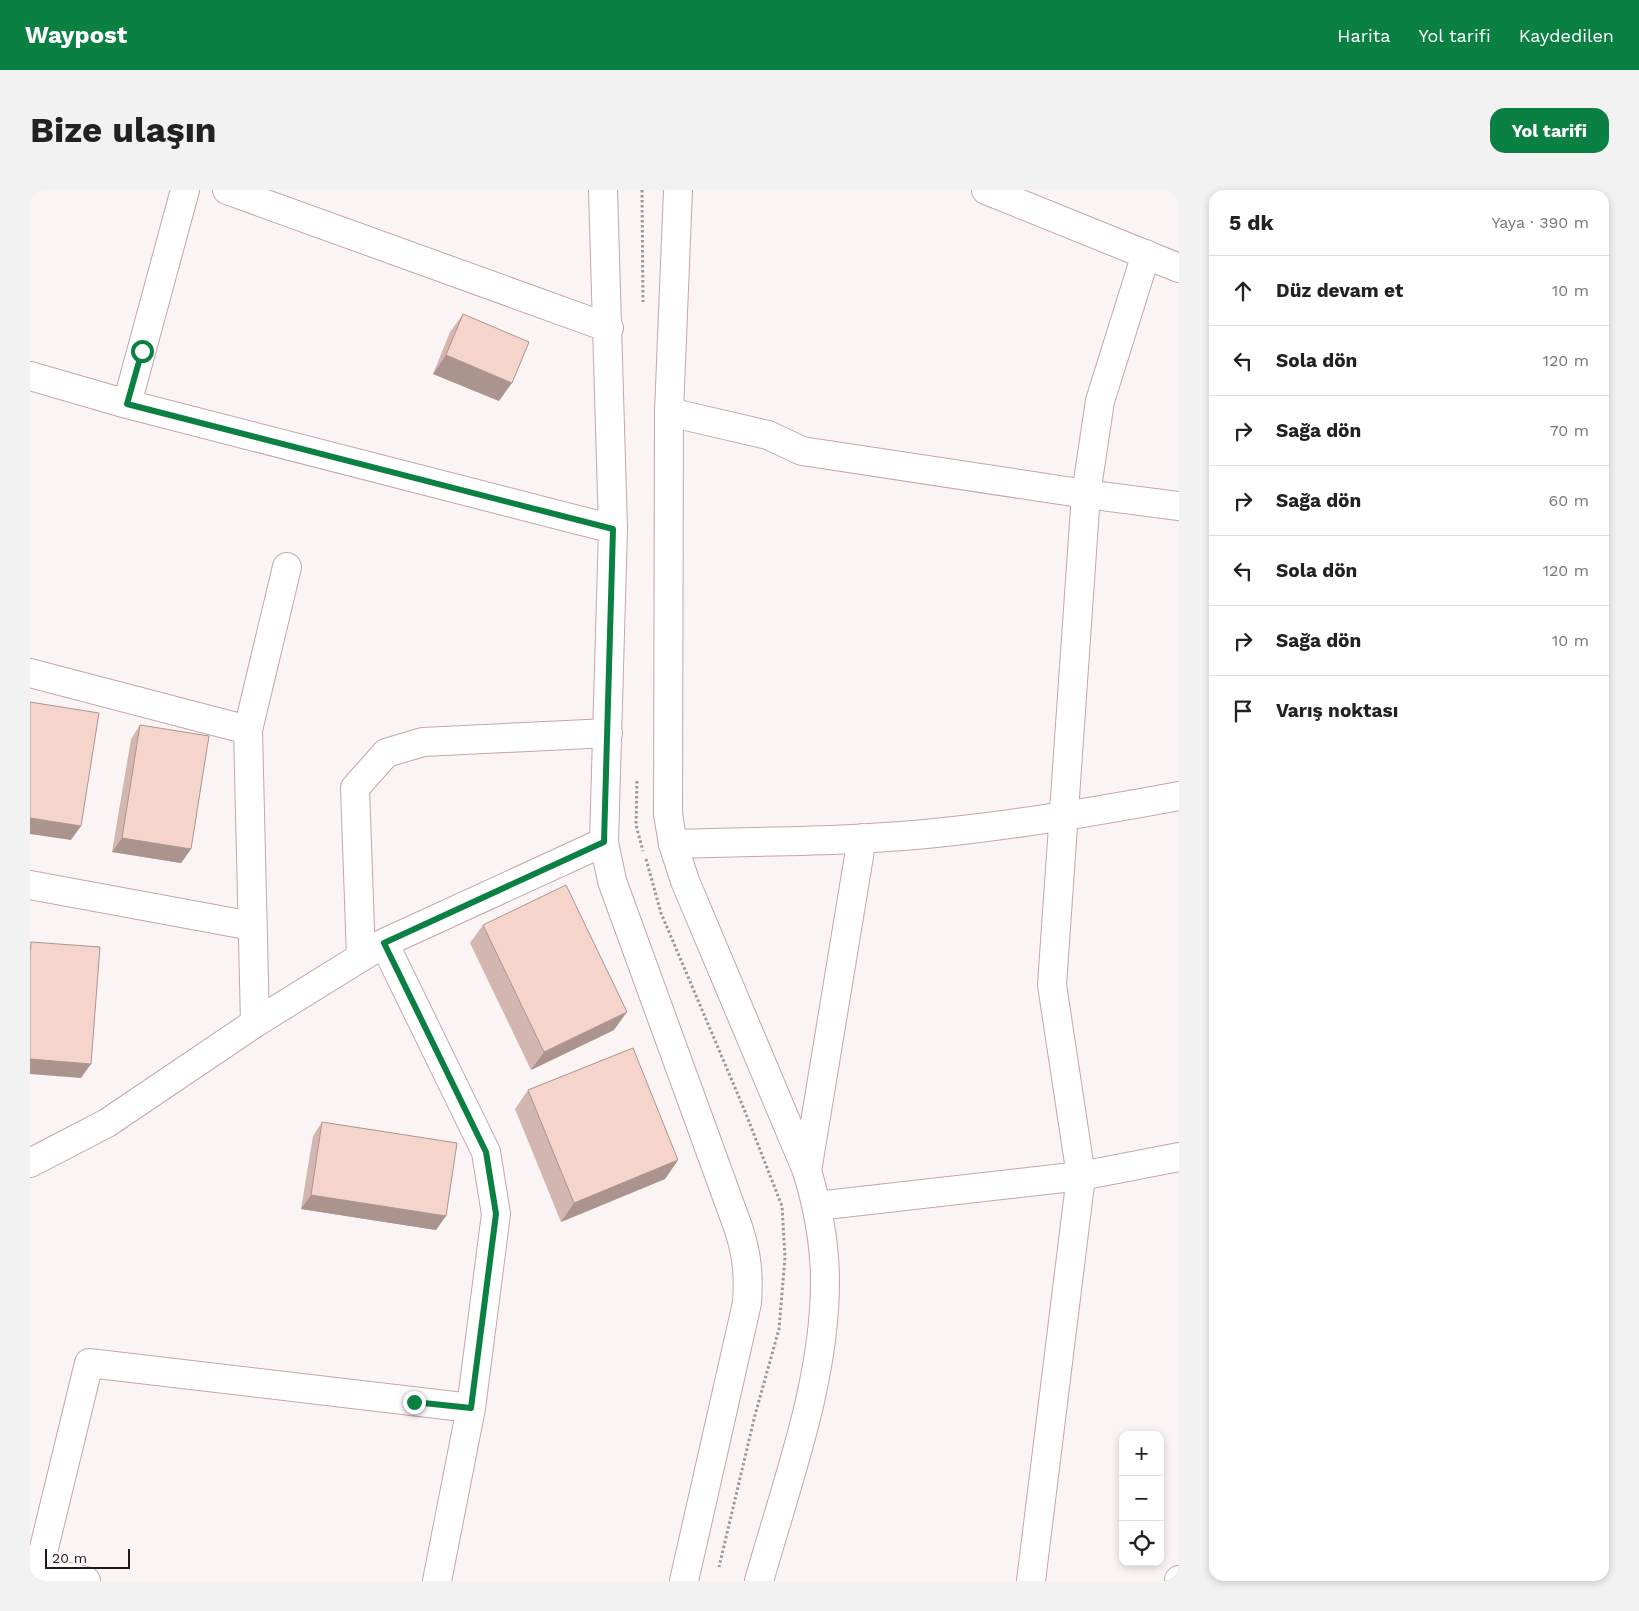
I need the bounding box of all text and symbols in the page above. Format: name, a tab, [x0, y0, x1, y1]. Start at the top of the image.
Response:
text: Waypost	[25, 21, 127, 49]
text: Harita	[1337, 25, 1391, 46]
text: Yol tarifi	[1419, 25, 1491, 46]
text: Kaydedilen	[1519, 25, 1614, 46]
button: Yol tarifi	[1490, 108, 1609, 153]
text: Bize ulaşın	[30, 109, 217, 151]
text: 5 dk	[1229, 210, 1273, 235]
text: Yaya · 390 m	[1492, 213, 1589, 232]
icon: ahead	[1229, 277, 1257, 305]
text: Düz devam et	[1276, 279, 1403, 302]
text: 10 m	[1552, 281, 1589, 300]
route start	[131, 340, 154, 363]
icon: left	[1229, 347, 1257, 375]
text: Sola dön	[1276, 349, 1357, 372]
text: 120 m	[1543, 351, 1589, 370]
icon: right	[1229, 417, 1257, 445]
text: Sağa dön	[1276, 419, 1361, 442]
text: 70 m	[1550, 421, 1589, 440]
icon: right	[1229, 487, 1257, 515]
text: Sağa dön	[1276, 489, 1361, 512]
text: 60 m	[1549, 491, 1589, 510]
icon: left	[1229, 557, 1257, 585]
text: Sola dön	[1276, 559, 1357, 582]
text: 120 m	[1543, 561, 1589, 580]
icon: right	[1229, 627, 1257, 655]
text: Sağa dön	[1276, 629, 1361, 652]
text: 10 m	[1552, 631, 1589, 650]
icon: arrive	[1229, 697, 1257, 725]
text: Varış noktası	[1276, 699, 1398, 722]
route end	[403, 1391, 426, 1414]
map controls	[1119, 1431, 1164, 1566]
button: +	[1119, 1431, 1164, 1476]
button: −	[1119, 1476, 1164, 1521]
button: locate	[1119, 1521, 1164, 1566]
scale bar	[45, 1546, 130, 1569]
text: 20 m	[52, 1550, 87, 1566]

